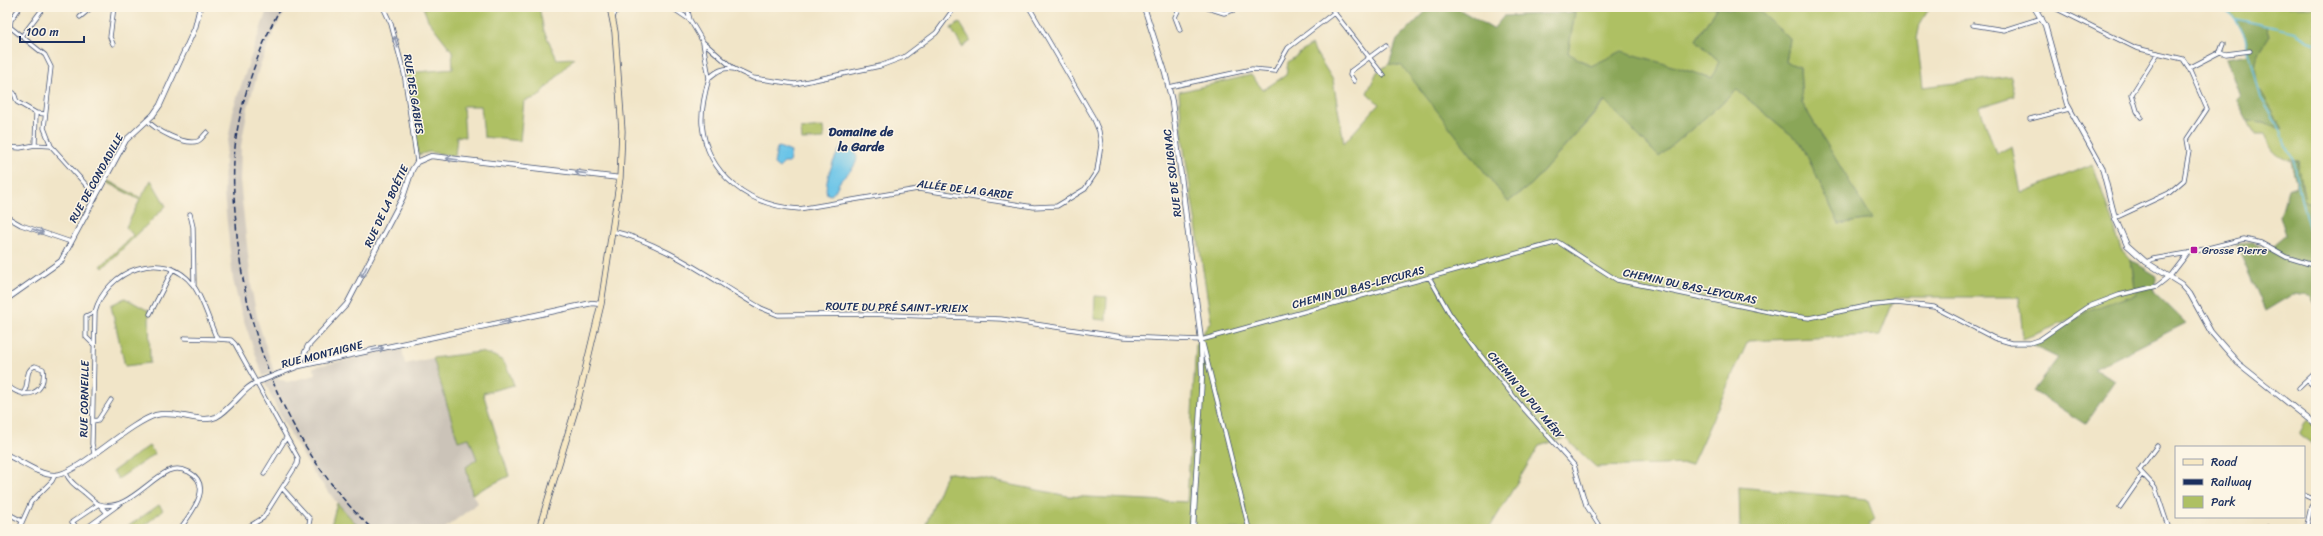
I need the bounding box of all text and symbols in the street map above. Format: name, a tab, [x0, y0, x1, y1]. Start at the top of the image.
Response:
scale bar	[20, 18, 84, 44]
text: 100 m	[26, 21, 59, 43]
one-way arrow	[391, 35, 399, 48]
street label: RUE DES GABIES	[398, 53, 429, 136]
district label: Domaine de la Garde	[828, 120, 894, 158]
street label: RUE DE SOLIGNAC	[1158, 128, 1187, 218]
street label: RUE DE CONDADILLE	[64, 129, 129, 226]
one-way arrow	[446, 155, 459, 163]
street label: RUE DE LA BOÉTIE	[359, 161, 414, 251]
one-way arrow	[575, 169, 588, 177]
street label: ALLÉE DE LA GARDE	[915, 174, 1015, 205]
one-way arrow	[32, 228, 45, 235]
place label: Grosse Pierre	[2202, 241, 2267, 260]
marker: Grosse Pierre	[2189, 245, 2199, 255]
street label: CHEMIN DU BAS-LEYCURAS	[1290, 261, 1426, 314]
street label: CHEMIN DU BAS-LEYCURAS	[1621, 263, 1759, 310]
one-way arrow	[360, 265, 367, 277]
street label: ROUTE DU PRÉ SAINT-YRIEIX	[825, 297, 969, 318]
one-way arrow	[498, 317, 511, 325]
street label: RUE MONTAIGNE	[279, 335, 366, 374]
one-way arrow	[371, 345, 384, 353]
street label: CHEMIN DU PUY MÉRY	[1483, 347, 1569, 444]
street label: RUE CORNEILLE	[74, 360, 95, 438]
legend	[2175, 446, 2305, 518]
text: Road	[2211, 451, 2238, 473]
text: Railway	[2211, 471, 2252, 493]
text: Park	[2211, 491, 2236, 513]

